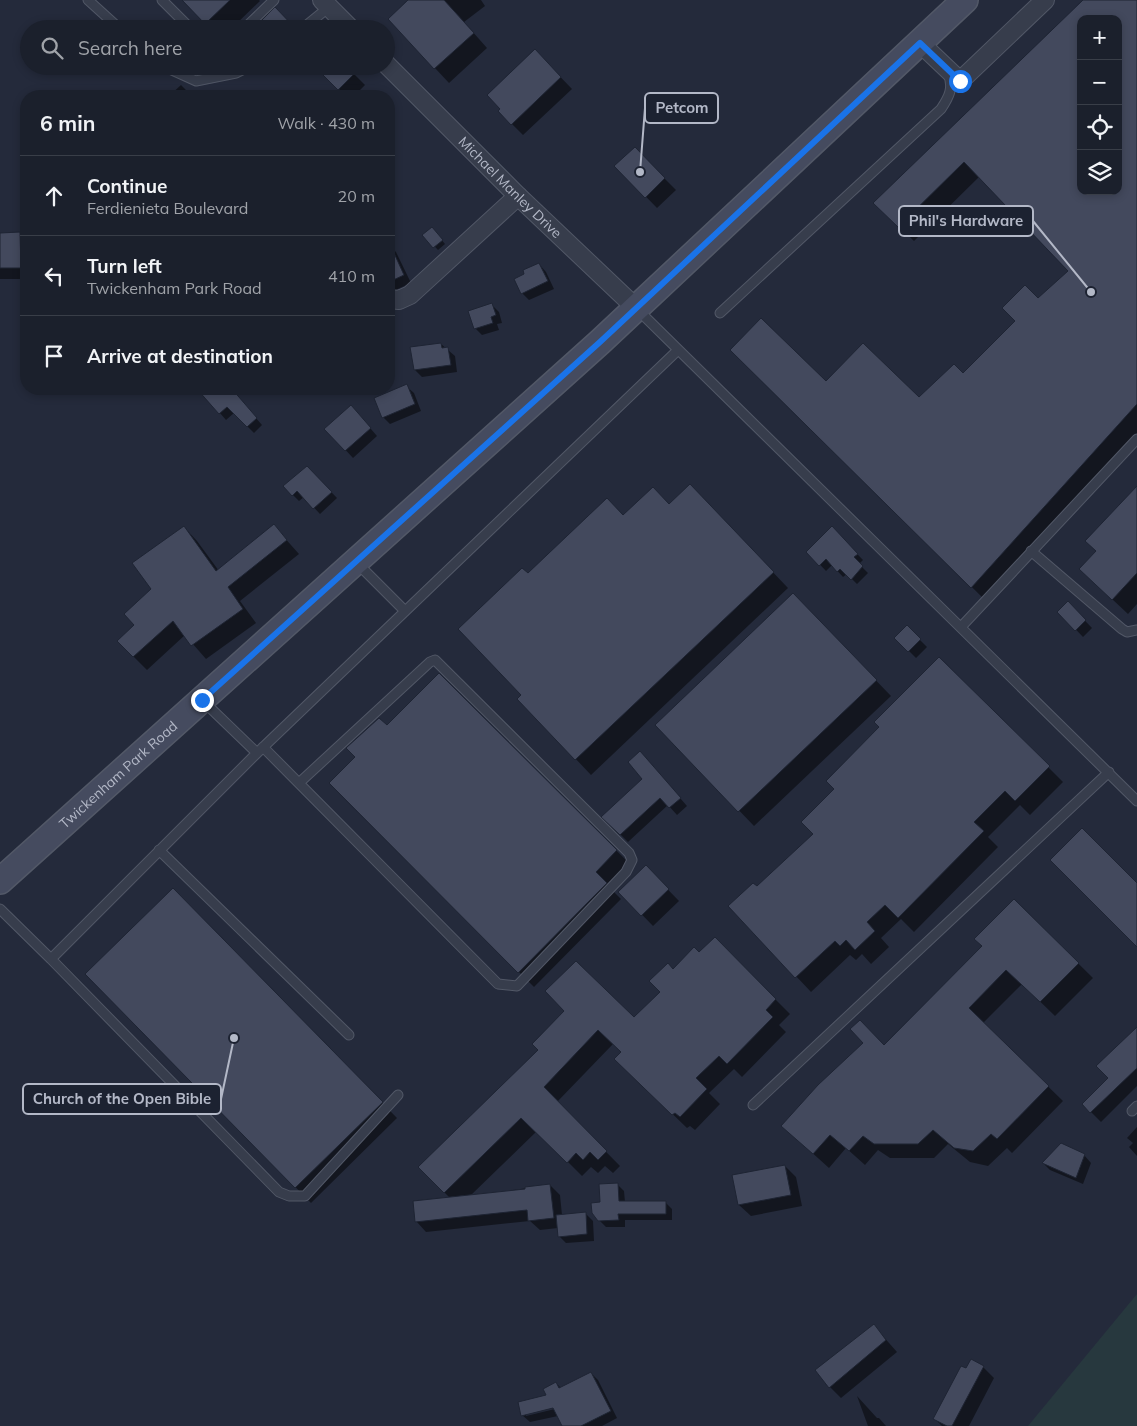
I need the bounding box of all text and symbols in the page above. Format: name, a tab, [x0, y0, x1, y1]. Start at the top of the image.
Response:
map controls	[1077, 15, 1122, 195]
button: +	[1077, 15, 1122, 60]
search box	[20, 20, 395, 75]
icon: search	[38, 34, 66, 62]
text: Search here	[78, 36, 182, 60]
button: −	[1077, 60, 1122, 105]
route start	[949, 70, 972, 93]
callout: Petcom	[645, 93, 718, 123]
text: Petcom	[655, 98, 709, 117]
button: locate	[1077, 105, 1122, 150]
text: 6 min	[40, 110, 95, 136]
text: Walk · 430 m	[277, 113, 375, 133]
street label: Michael Manley Drive	[455, 133, 566, 242]
button: layers	[1077, 150, 1122, 195]
text: Continue	[87, 174, 167, 198]
icon: ahead	[40, 182, 68, 210]
text: 20 m	[338, 186, 375, 206]
text: Ferdienieta Boulevard	[87, 198, 248, 218]
callout: Phil's Hardware	[899, 206, 1033, 236]
text: Phil's Hardware	[909, 211, 1023, 230]
text: Turn left	[87, 254, 162, 278]
icon: left	[40, 262, 68, 290]
text: 410 m	[328, 266, 375, 286]
text: Twickenham Park Road	[87, 278, 262, 298]
icon: arrive	[40, 342, 68, 370]
text: Arrive at destination	[87, 344, 273, 368]
route end	[191, 689, 214, 712]
street label: Twickenham Park Road	[55, 717, 181, 833]
callout: Church of the Open Bible	[23, 1084, 221, 1114]
text: Church of the Open Bible	[33, 1089, 211, 1108]

